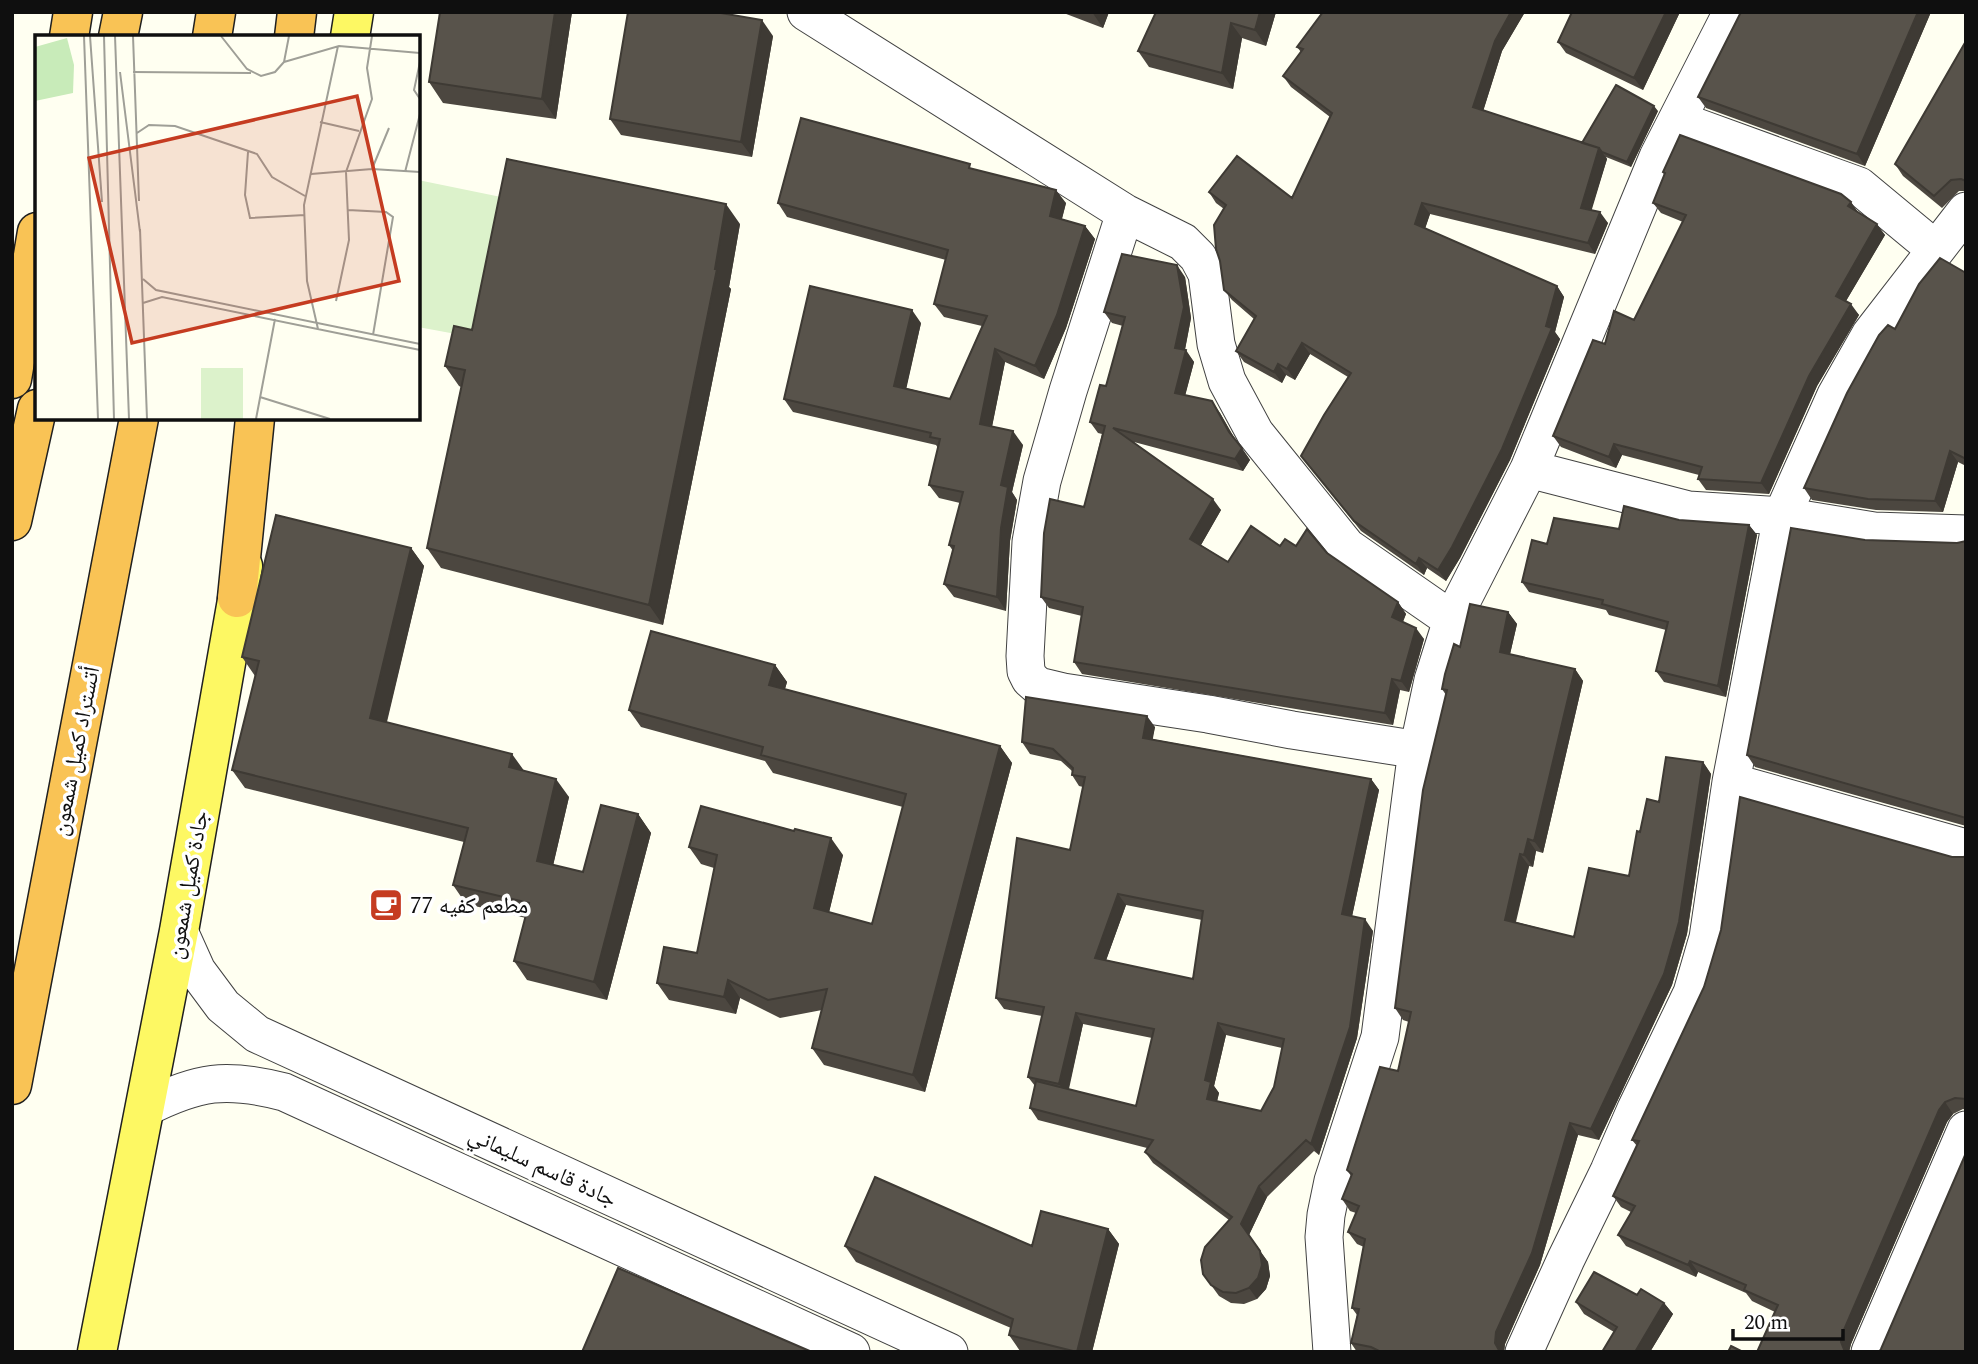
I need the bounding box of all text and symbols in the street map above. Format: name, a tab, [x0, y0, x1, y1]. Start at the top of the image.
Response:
inset map	[35, 35, 420, 420]
street label: أتستراد كميل شمعون	[43, 664, 110, 839]
street label: جادة كميل شمعون	[158, 808, 219, 962]
cafe icon: مطعم كفيه 77	[367, 886, 405, 924]
place label: مطعم كفيه 77	[410, 889, 528, 924]
street label: جادة قاسم سليماني	[462, 1118, 622, 1217]
scale bar	[1733, 1298, 1843, 1342]
text: 20 m	[1744, 1307, 1788, 1339]

